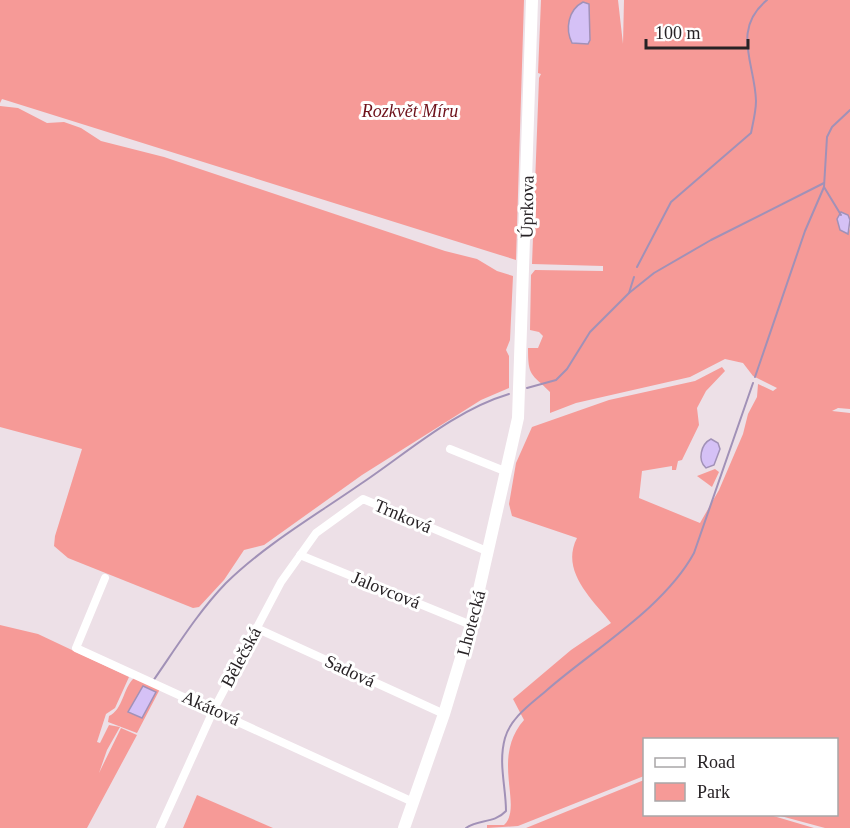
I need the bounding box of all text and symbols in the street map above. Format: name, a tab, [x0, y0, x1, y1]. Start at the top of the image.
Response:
scale bar	[646, 12, 748, 50]
text: 100 m	[655, 23, 701, 43]
park label: Rozkvět Míru	[361, 101, 458, 121]
street label: Úprkova	[515, 175, 538, 239]
street label: Trnková	[371, 495, 435, 537]
street label: Jalovcová	[349, 567, 423, 613]
street label: Lhotecká	[453, 588, 489, 658]
street label: Bělečská	[217, 624, 265, 690]
street label: Sadová	[322, 651, 378, 691]
street label: Akátová	[179, 686, 243, 730]
legend	[643, 738, 838, 816]
text: Road	[697, 752, 735, 772]
text: Park	[697, 782, 730, 802]

